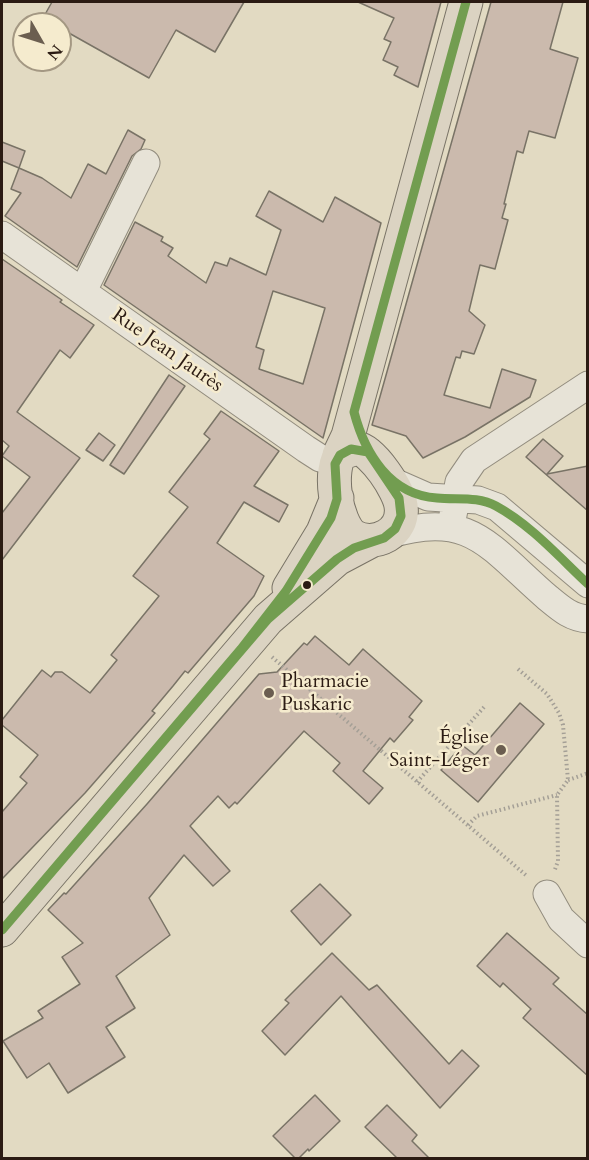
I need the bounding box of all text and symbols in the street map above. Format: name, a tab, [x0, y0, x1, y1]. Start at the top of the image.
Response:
north arrow	[12, 12, 72, 72]
text: N	[42, 40, 67, 64]
street label: Rue Jean Jaurès	[107, 304, 227, 398]
unlabelled marker	[301, 579, 313, 591]
place label: Pharmacie Puskaric	[281, 670, 369, 717]
marker: Pharmacie Puskaric	[262, 686, 276, 700]
place label: Église Saint-Léger	[389, 726, 489, 773]
marker: Église Saint-Léger	[494, 743, 508, 757]

